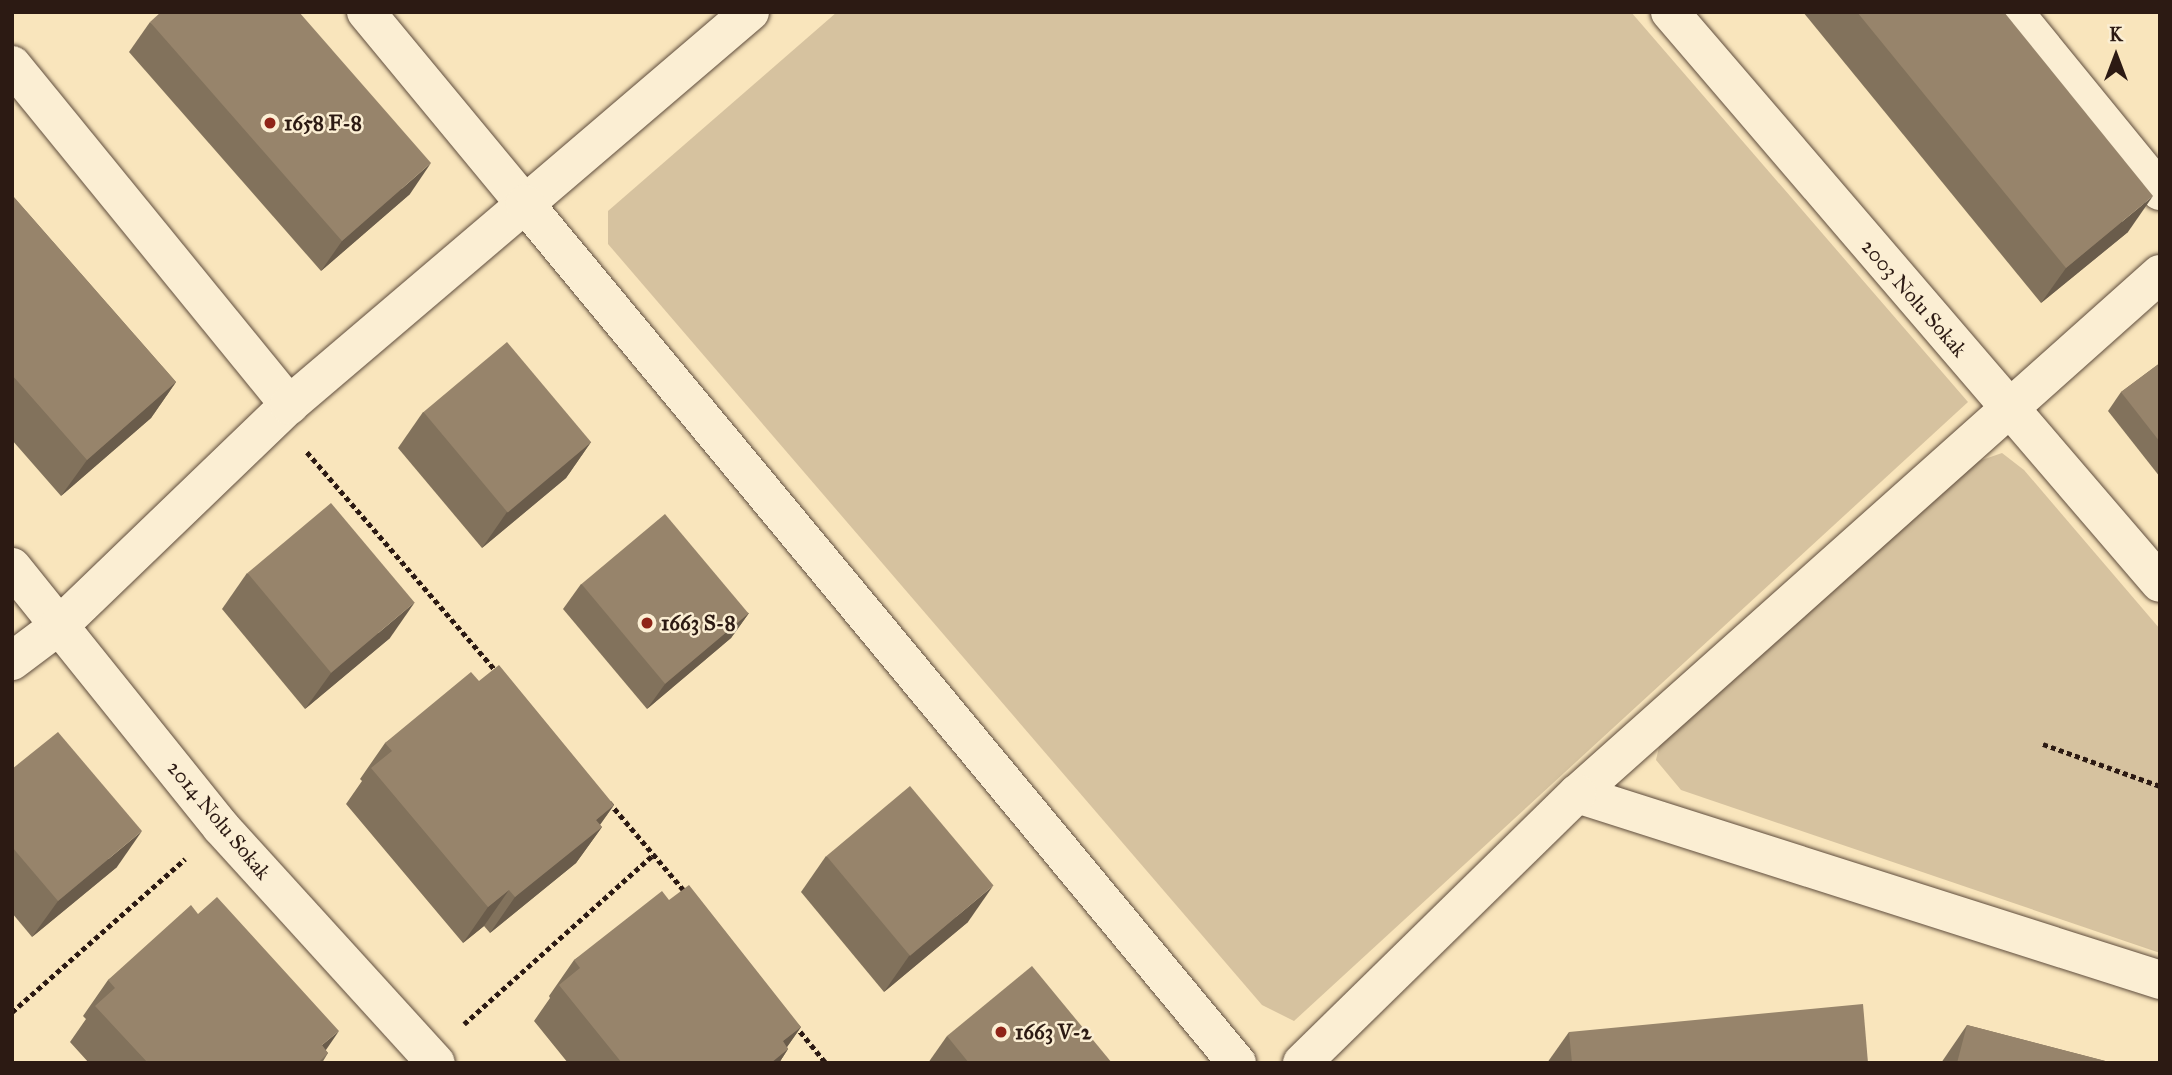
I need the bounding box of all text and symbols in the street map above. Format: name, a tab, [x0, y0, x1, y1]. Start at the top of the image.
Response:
north arrow	[2081, 21, 2151, 91]
text: K	[2109, 23, 2123, 46]
place label: 1658 F-8	[284, 110, 362, 136]
marker: 1658 F-8	[262, 115, 278, 131]
street label: 2003 Nolu Sokak	[1856, 234, 1972, 362]
place label: 1663 S-8	[661, 610, 736, 636]
marker: 1663 S-8	[639, 615, 655, 631]
street label: 2014 Nolu Sokak	[162, 755, 276, 885]
place label: 1663 V-2	[1015, 1019, 1091, 1045]
marker: 1663 V-2	[993, 1024, 1009, 1040]

